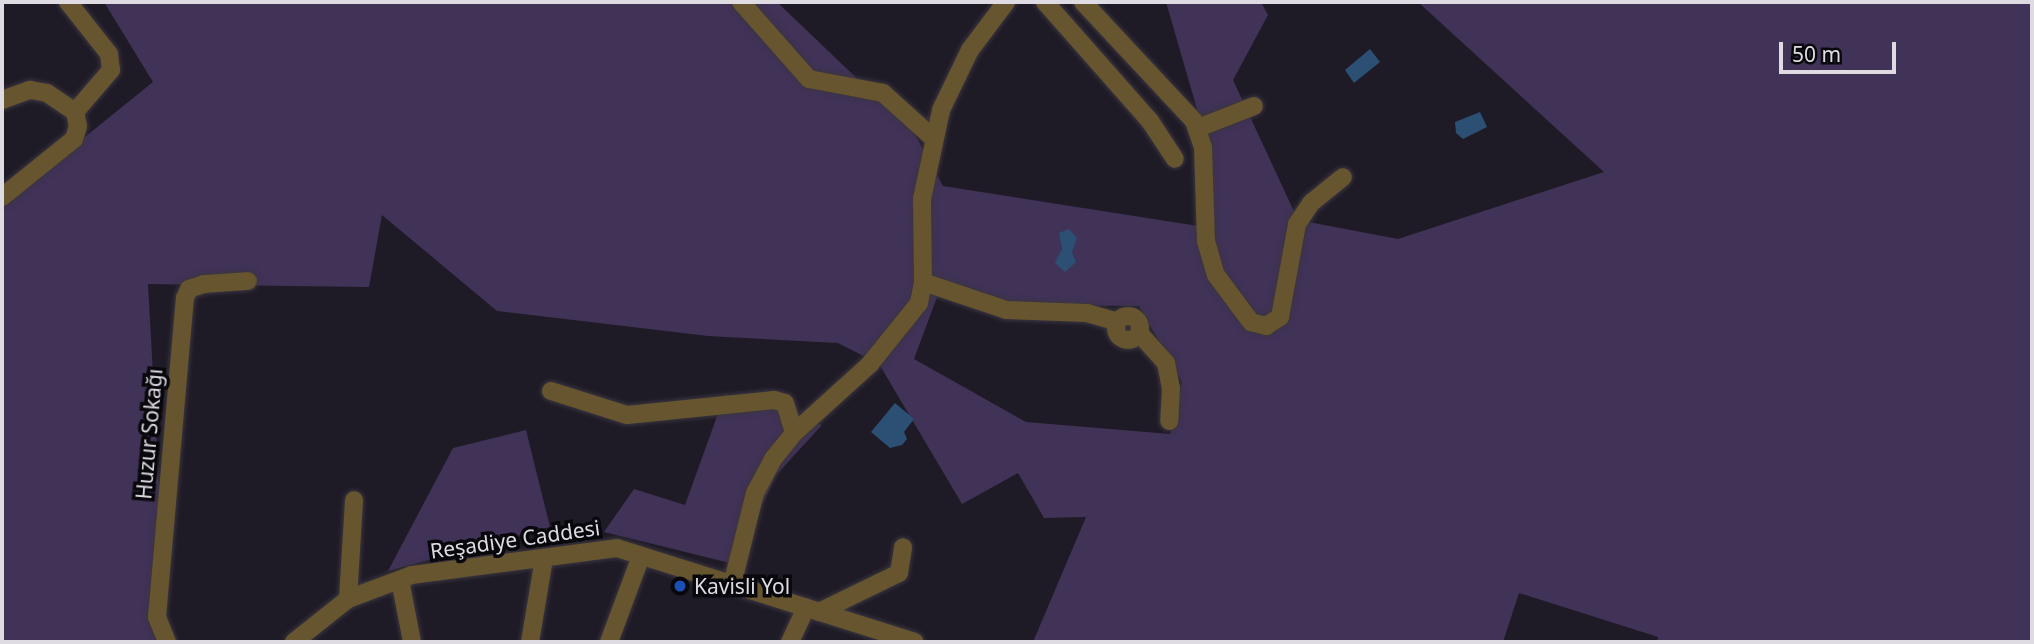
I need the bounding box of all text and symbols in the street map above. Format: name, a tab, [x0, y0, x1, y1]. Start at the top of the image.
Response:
scale bar	[1782, 28, 1899, 72]
text: 50 m	[1792, 40, 1841, 68]
street label: Huzur Sokağı	[131, 368, 167, 500]
street label: Reşadiye Caddesi	[428, 515, 602, 563]
place label: Kavisli Yol	[694, 573, 790, 599]
marker: Kavisli Yol	[672, 578, 688, 594]

